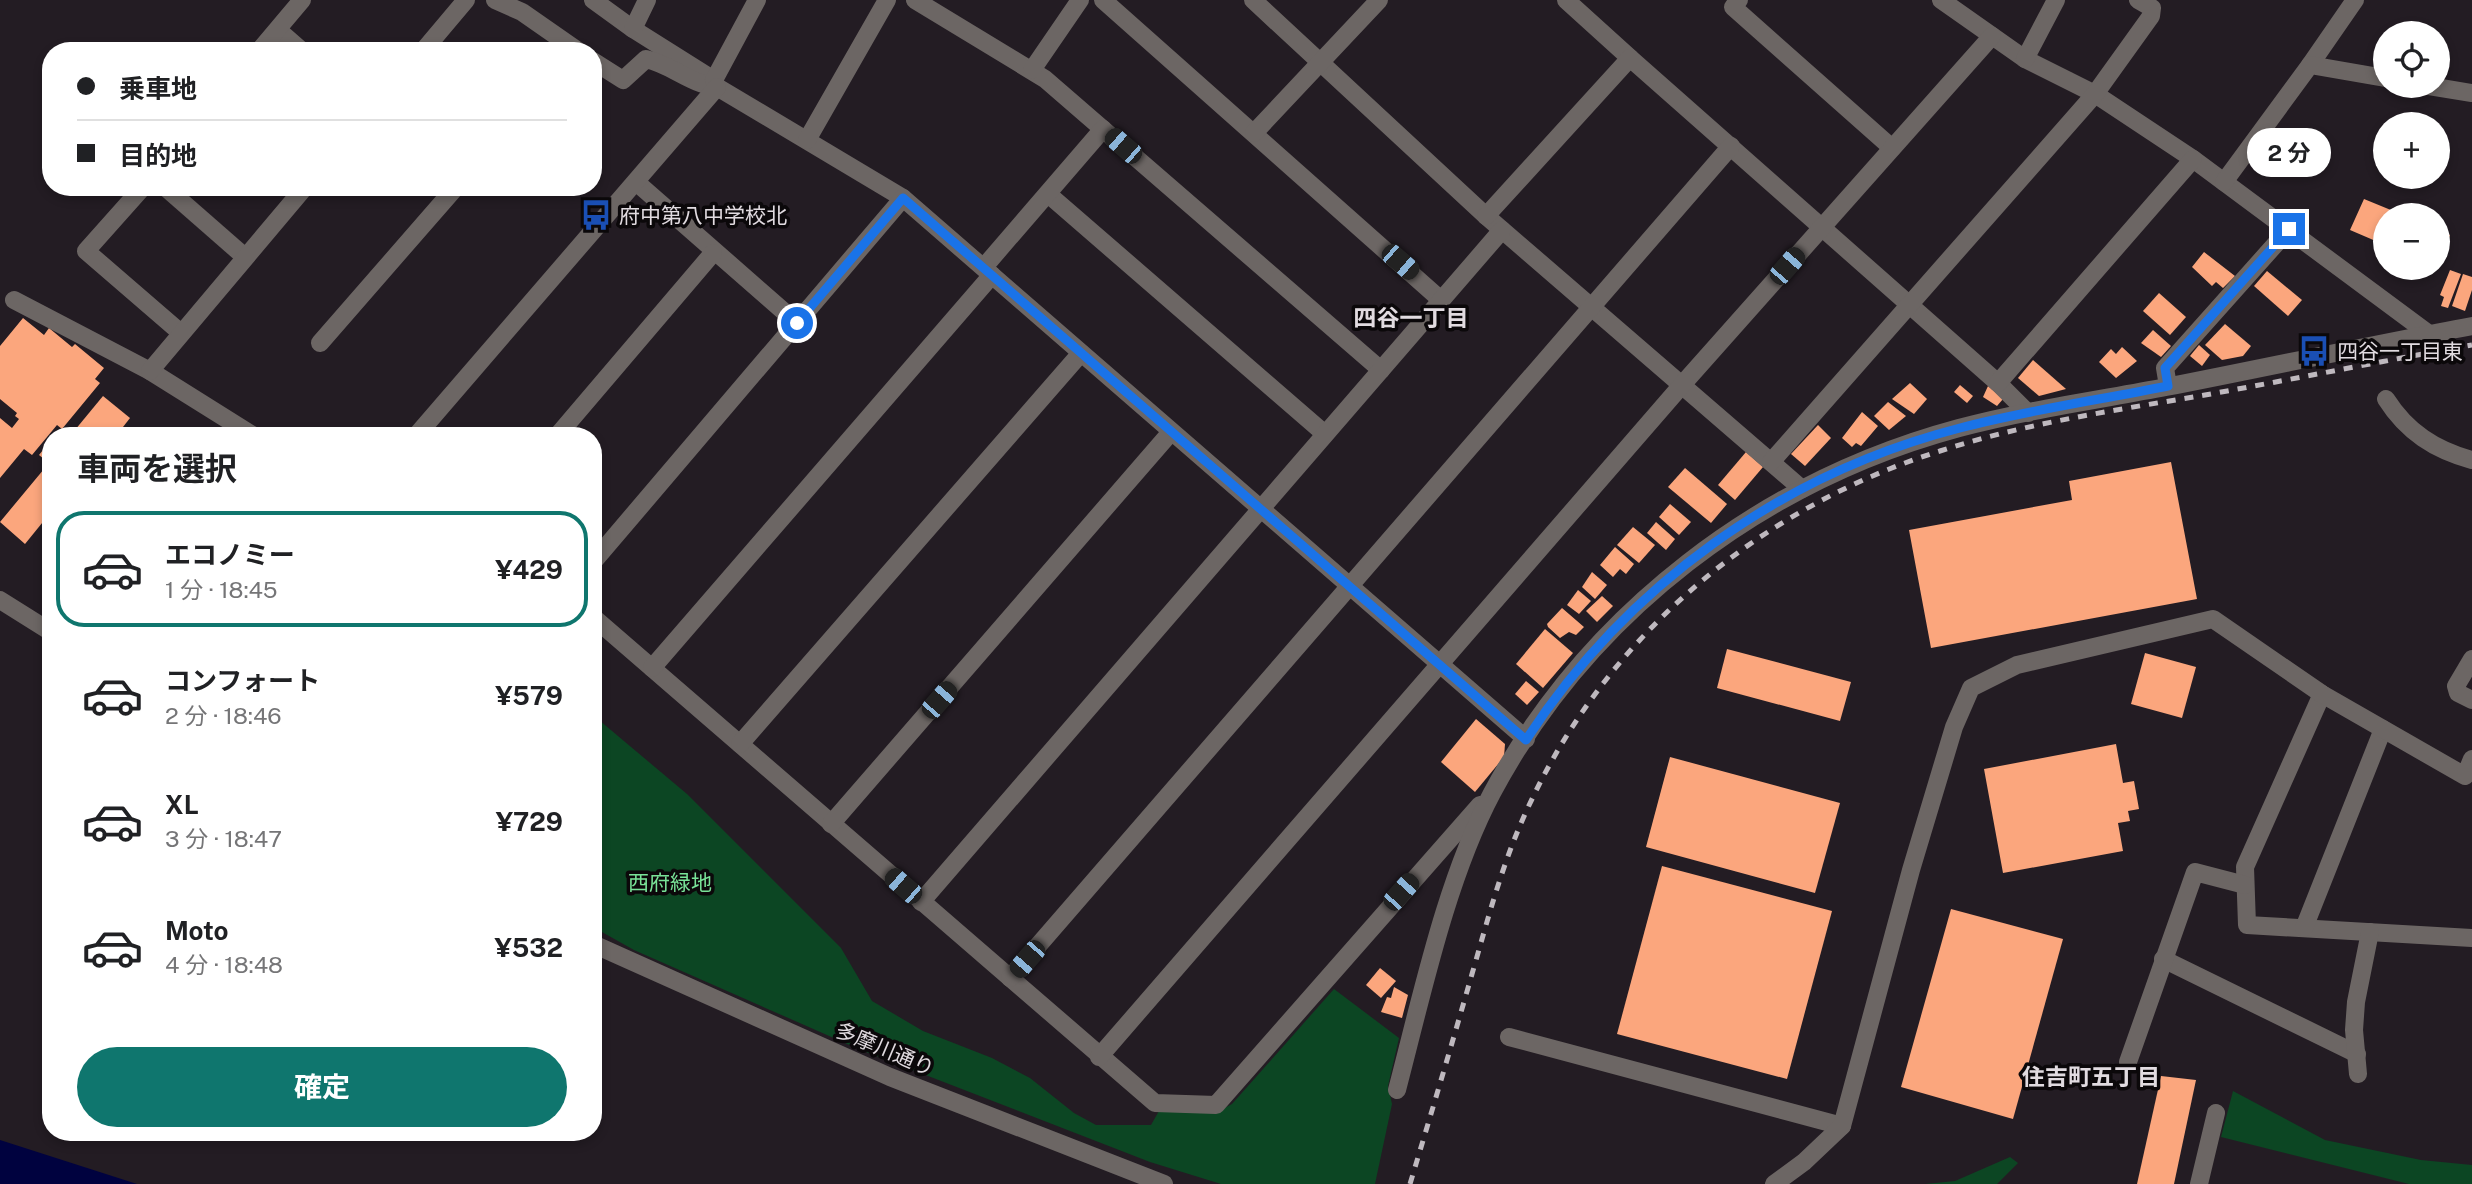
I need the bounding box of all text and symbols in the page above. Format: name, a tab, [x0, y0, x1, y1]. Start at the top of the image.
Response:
map controls	[2373, 21, 2450, 280]
button: locate	[2373, 21, 2450, 98]
text: 乗車地	[119, 73, 197, 104]
button: +	[2373, 112, 2450, 189]
car	[1101, 124, 1146, 168]
callout: 2 分	[2247, 128, 2331, 176]
text: 2 分	[2268, 139, 2310, 166]
text: 目的地	[119, 140, 197, 171]
bus stop icon: 府中第八中学校北	[579, 198, 613, 232]
place label: 府中第八中学校北	[619, 203, 787, 228]
button: −	[2373, 203, 2450, 280]
route end	[2273, 213, 2305, 245]
car	[1378, 240, 1423, 284]
car	[1766, 243, 1809, 289]
district label: 四谷一丁目	[1354, 304, 1469, 331]
route start	[781, 307, 813, 339]
bus stop icon: 四谷一丁目東	[2297, 334, 2331, 368]
place label: 四谷一丁目東	[2337, 339, 2463, 364]
text: 車両を選択	[77, 450, 237, 487]
icon: car	[81, 538, 144, 601]
text: エコノミー	[165, 539, 295, 570]
text: ¥429	[495, 554, 563, 585]
text: 1 分 · 18:45	[165, 576, 278, 603]
icon: car	[81, 664, 144, 727]
text: コンフォート	[165, 665, 320, 696]
car	[918, 677, 961, 723]
text: ¥579	[495, 680, 563, 711]
text: 2 分 · 18:46	[165, 702, 282, 729]
text: XL	[165, 789, 199, 820]
icon: car	[81, 790, 144, 853]
text: ¥729	[496, 806, 563, 837]
text: 3 分 · 18:47	[165, 825, 282, 852]
car	[881, 864, 926, 908]
car	[1380, 869, 1423, 915]
park label: 西府緑地	[628, 870, 712, 895]
text: Moto	[165, 915, 228, 946]
icon: car	[81, 916, 144, 979]
text: ¥532	[495, 932, 563, 963]
car	[1006, 936, 1049, 982]
text: 4 分 · 18:48	[165, 951, 283, 978]
street label: 多摩川通り	[832, 1017, 938, 1081]
button: 確定	[77, 1047, 567, 1127]
district label: 住吉町五丁目	[2022, 1063, 2160, 1090]

